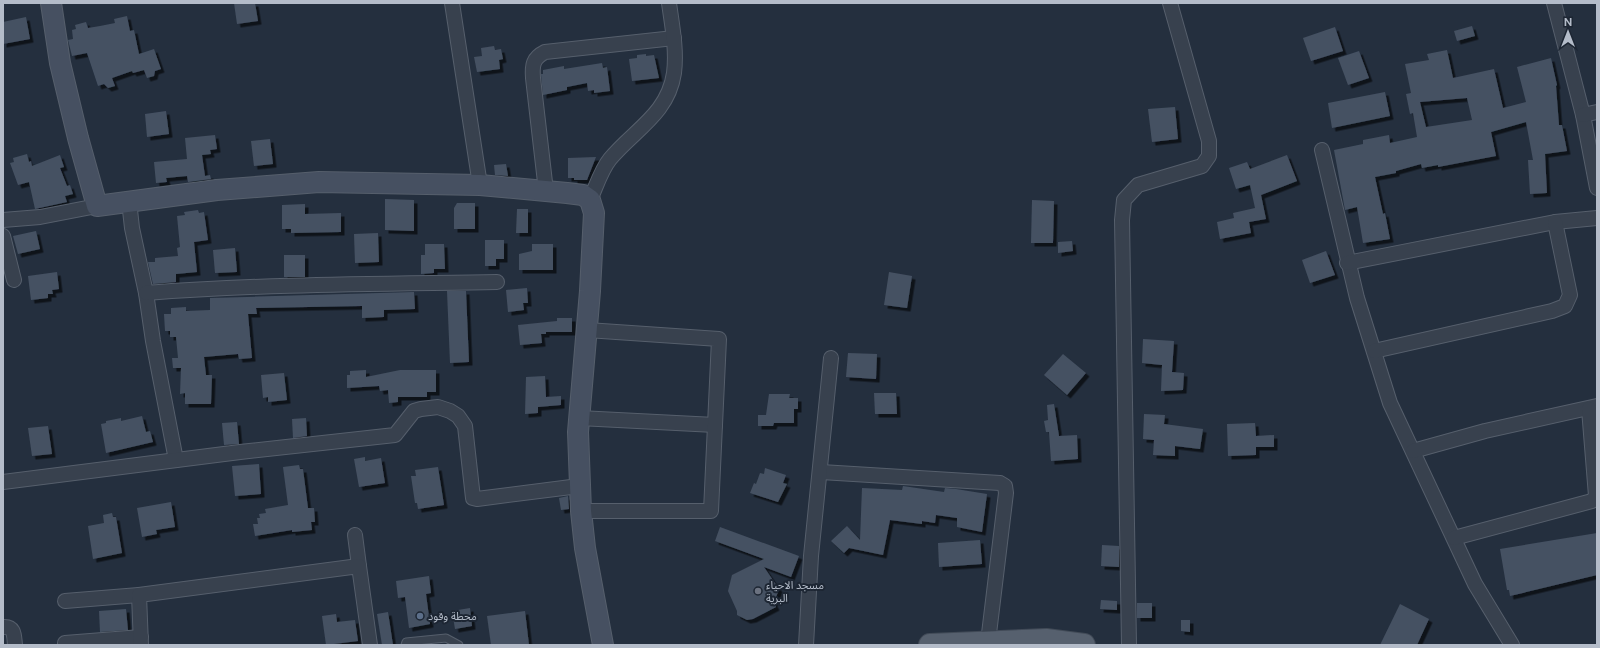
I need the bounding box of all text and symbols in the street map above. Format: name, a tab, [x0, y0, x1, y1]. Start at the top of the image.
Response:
north arrow	[1548, 12, 1588, 52]
text: N	[1564, 16, 1572, 28]
place label: مسجد الاحياء البرية	[766, 579, 824, 605]
marker: مسجد الاحياء البرية	[753, 586, 763, 596]
place label: محطة وقود	[428, 610, 477, 623]
marker: محطة وقود	[415, 611, 425, 621]

